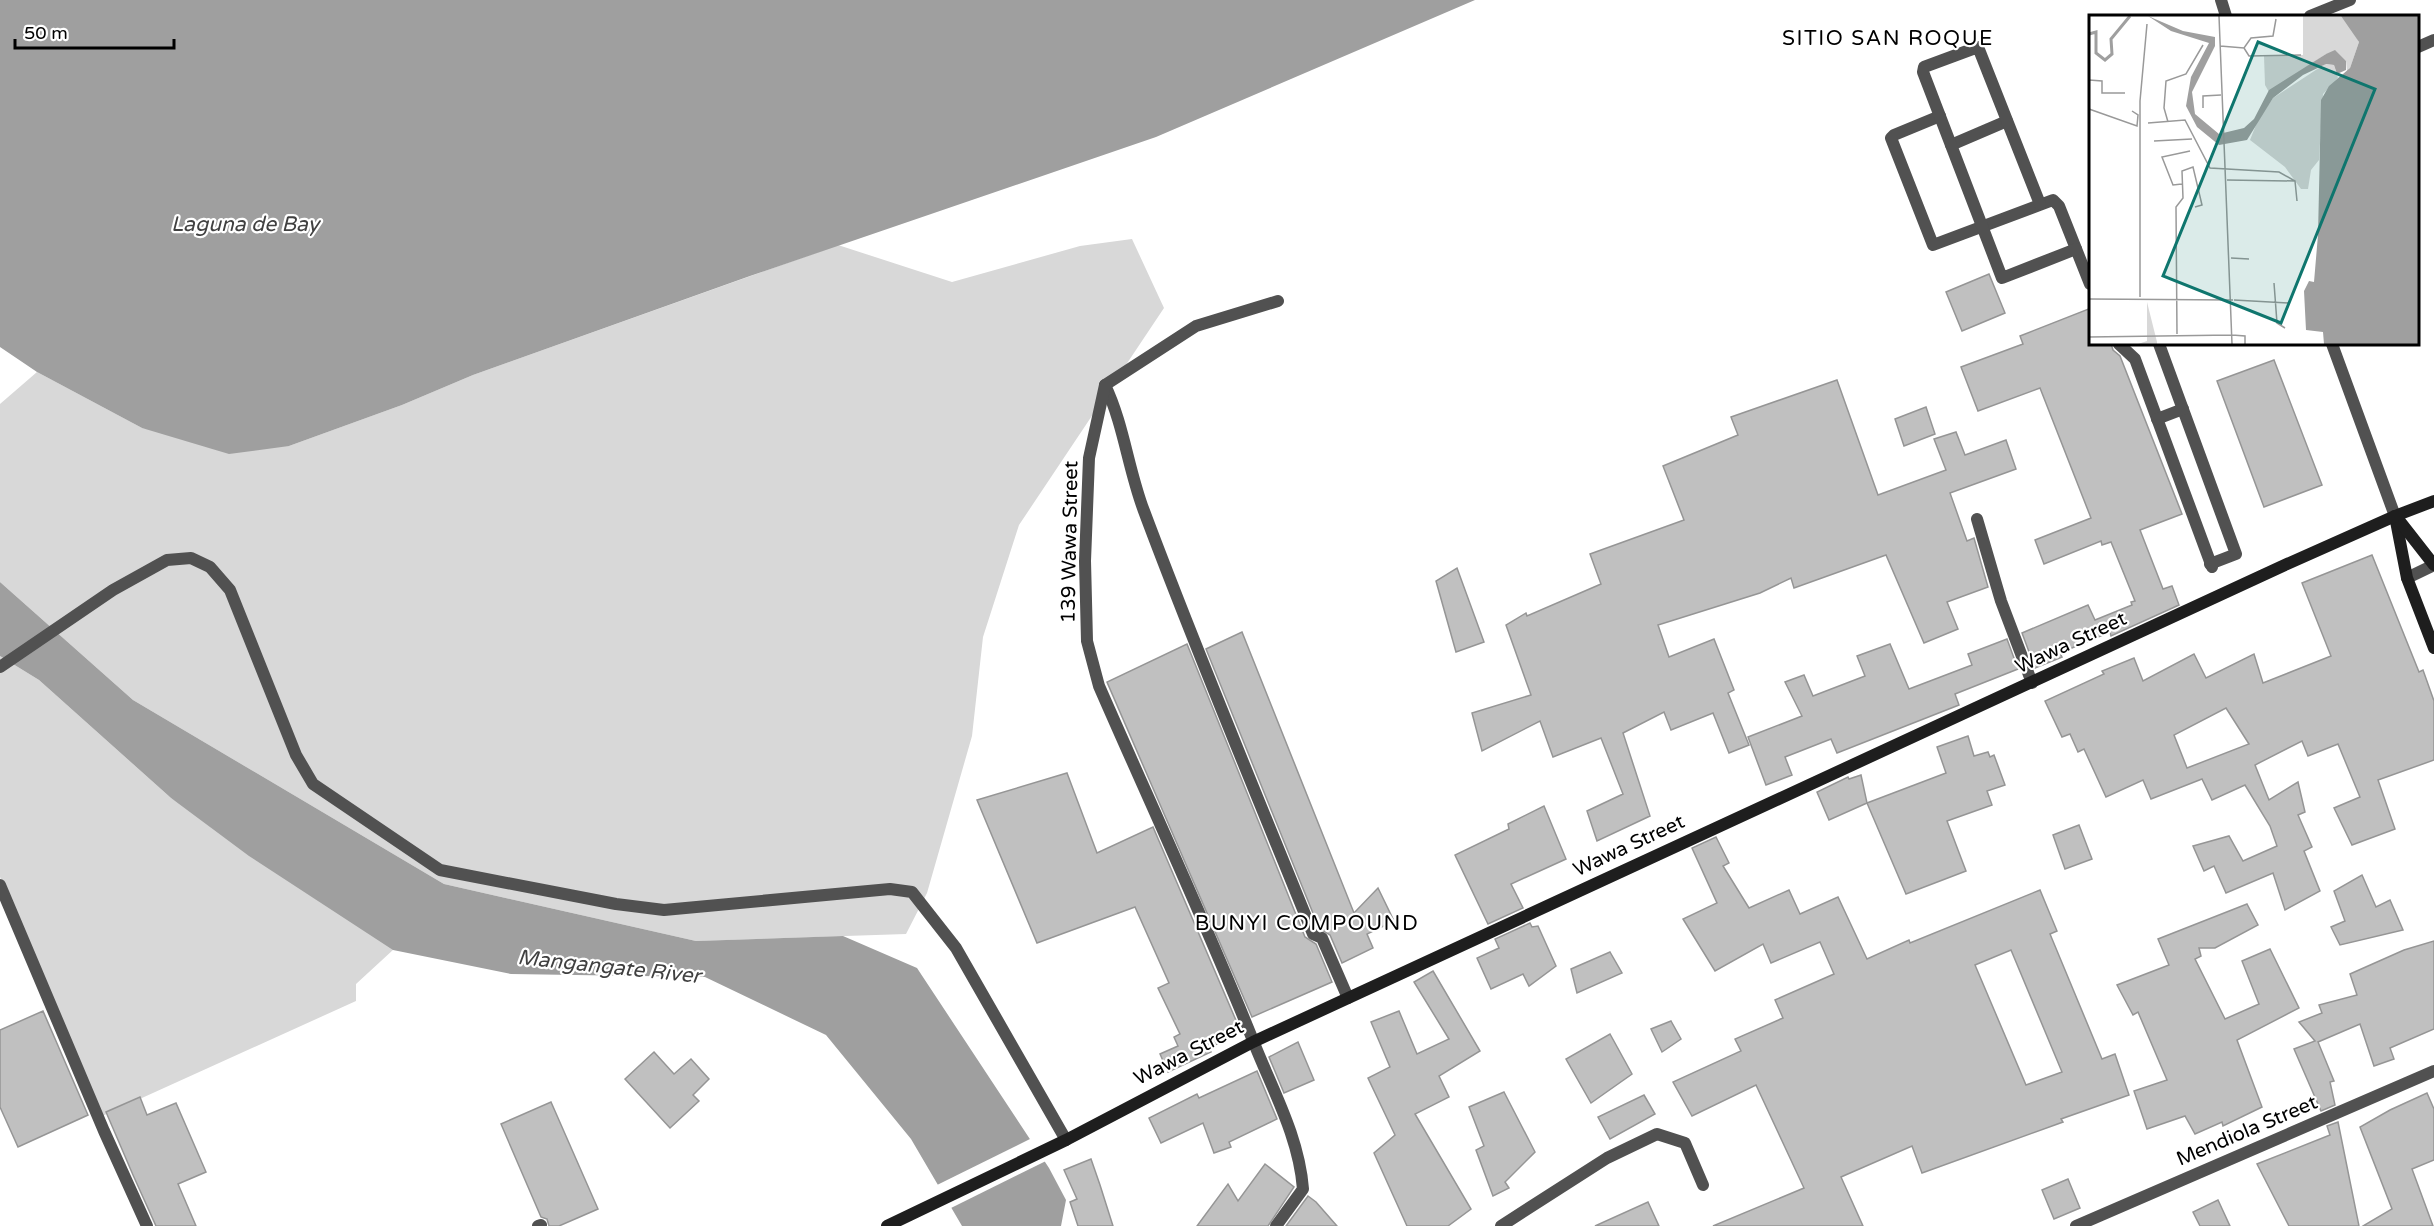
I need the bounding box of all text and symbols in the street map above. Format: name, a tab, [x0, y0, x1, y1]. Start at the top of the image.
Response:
scale bar	[15, 12, 174, 50]
inset map	[2089, 15, 2419, 345]
text: 50 m	[24, 22, 68, 44]
district label: SITIO SAN ROQUE	[1782, 26, 1994, 51]
water label: Laguna de Bay	[171, 212, 322, 237]
street label: 139 Wawa Street	[1057, 460, 1083, 624]
street label: Wawa Street	[2012, 607, 2131, 679]
street label: Wawa Street	[1570, 810, 1689, 882]
district label: BUNYI COMPOUND	[1195, 911, 1419, 936]
water label: Mangangate River	[516, 945, 705, 989]
street label: Wawa Street	[1130, 1015, 1248, 1091]
street label: Mendiola Street	[2173, 1090, 2321, 1172]

